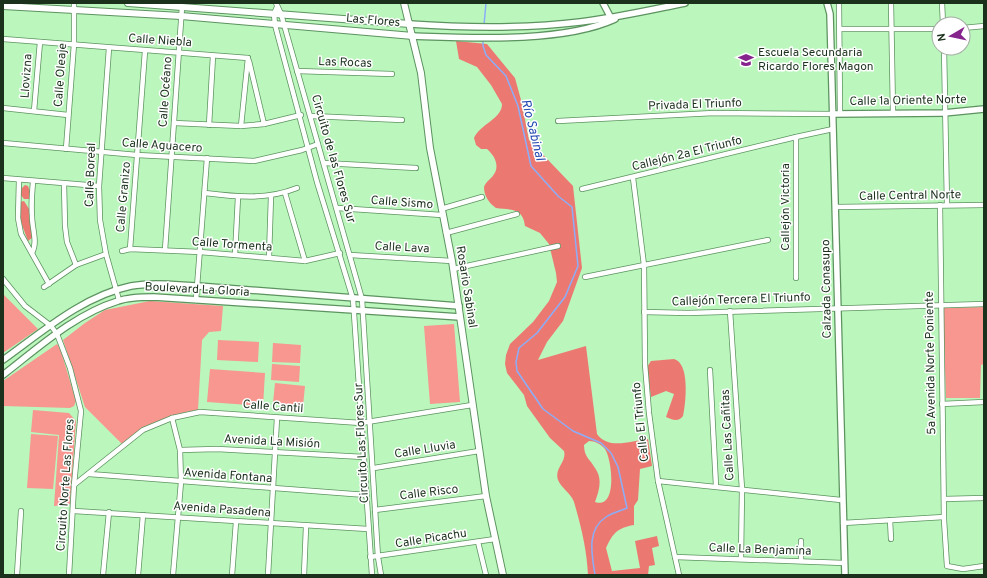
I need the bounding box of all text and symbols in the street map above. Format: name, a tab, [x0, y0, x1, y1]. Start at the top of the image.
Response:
street label: Las Flores	[345, 11, 401, 31]
north arrow	[931, 16, 971, 56]
street label: Calle Niebla	[128, 31, 192, 51]
text: N	[935, 32, 950, 42]
street label: Calle Oleaje	[51, 42, 71, 108]
place label: Escuela Secundaria Ricardo Flores Magon	[758, 45, 874, 75]
school or university icon: Escuela Secundaria Ricardo Flores Magon	[737, 51, 755, 69]
street label: Llovizna	[17, 53, 37, 99]
street label: Las Rocas	[318, 54, 372, 72]
street label: Calle Océano	[156, 56, 176, 128]
street label: Calle 1a Oriente Norte	[849, 92, 967, 110]
street label: Circuito de las Flores Sur	[307, 93, 359, 225]
street label: Privada El Triunfo	[648, 95, 742, 115]
water label: Río Sabinal	[517, 98, 548, 163]
street label: Callejón 2a El Triunfo	[630, 133, 744, 175]
street label: Calle Aguacero	[121, 135, 203, 157]
street label: Calle Boreal	[82, 142, 100, 208]
street label: Calle Granizo	[113, 161, 135, 233]
street label: Callejón Victoria	[778, 163, 794, 251]
street label: Calle Central Norte	[859, 187, 961, 205]
street label: Calle Sismo	[370, 193, 434, 213]
street label: Calle Tormenta	[191, 234, 273, 256]
street label: Calle Lava	[374, 239, 430, 257]
street label: Calzada Conasupo	[818, 239, 836, 339]
street label: Rosario Sabinal	[452, 245, 480, 329]
street label: Boulevard La Gloria	[144, 279, 250, 301]
street label: Callejón Tercera El Triunfo	[671, 290, 811, 310]
street label: 5a Avenida Norte Poniente	[922, 291, 940, 435]
street label: Calle El Triunfo	[629, 381, 653, 463]
street label: Circuito Las Flores Sur	[351, 382, 373, 504]
street label: Calle Las Cañitas	[718, 389, 738, 481]
street label: Calle Cantil	[242, 397, 304, 417]
street label: Circuito Norte Las Flores	[53, 418, 79, 552]
street label: Avenida La Misión	[223, 431, 321, 453]
street label: Calle Lluvia	[393, 437, 457, 463]
street label: Avenida Fontana	[183, 465, 273, 487]
street label: Calle Risco	[399, 481, 460, 505]
street label: Avenida Pasadena	[173, 499, 271, 521]
street label: Calle Picachu	[394, 525, 468, 553]
street label: Calle La Benjamina	[708, 540, 812, 560]

